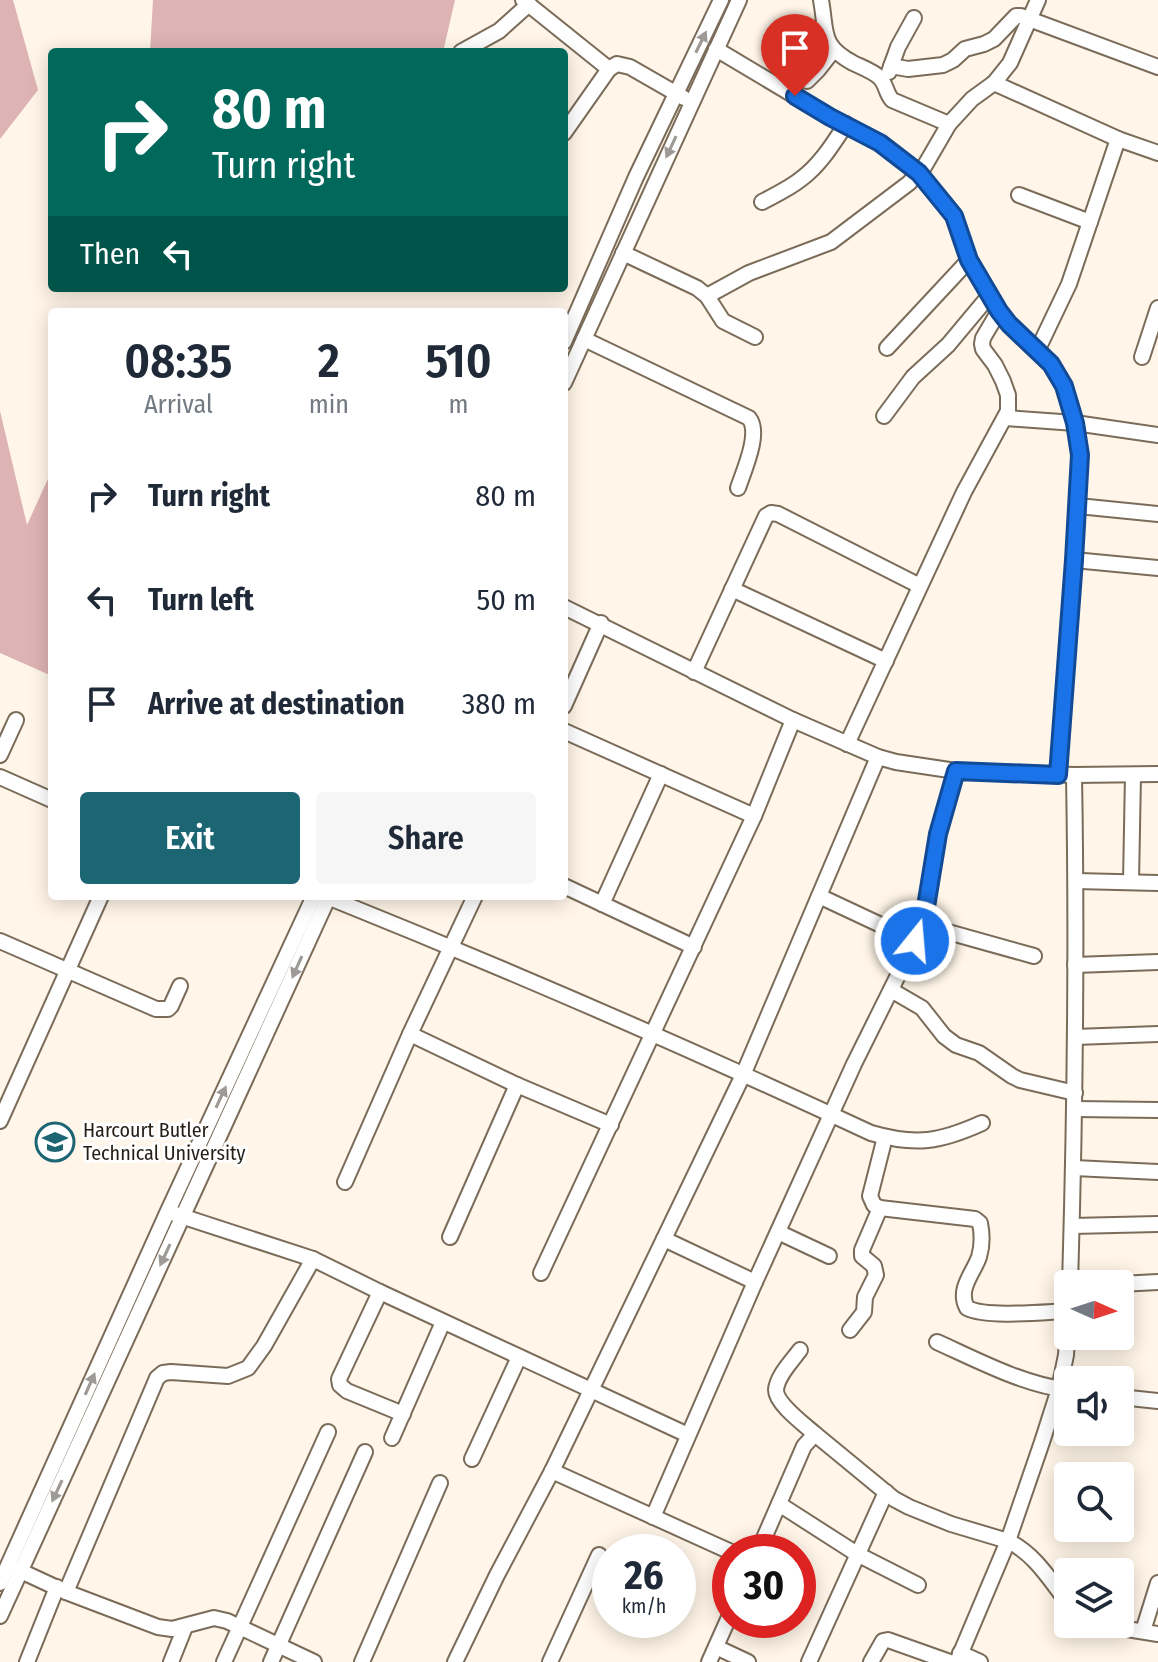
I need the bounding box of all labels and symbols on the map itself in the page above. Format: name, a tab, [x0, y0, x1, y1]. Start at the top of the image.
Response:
pin	[761, 14.0, 829, 96]
one-way arrow	[694, 30, 708, 53]
one-way arrow	[664, 136, 678, 159]
position arrow	[873, 899, 957, 983]
one-way arrow	[290, 955, 304, 979]
one-way arrow	[214, 1085, 228, 1109]
place label: Harcourt Butler Technical University	[83, 1118, 245, 1165]
school or university icon: Harcourt Butler Technical University	[34, 1121, 76, 1163]
one-way arrow	[159, 1243, 172, 1266]
north arrow	[1054, 1270, 1134, 1350]
one-way arrow	[83, 1373, 96, 1396]
one-way arrow	[50, 1479, 64, 1503]
speed limit sign: 30	[712, 1534, 816, 1638]

